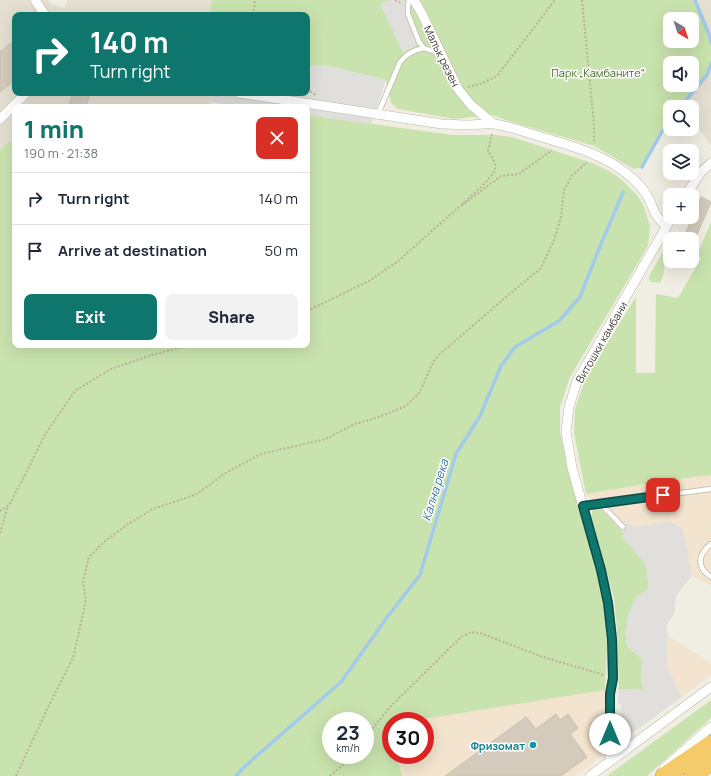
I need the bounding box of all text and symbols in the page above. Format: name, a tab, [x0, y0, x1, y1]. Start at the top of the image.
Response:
north arrow	[663, 12, 699, 48]
map controls	[663, 12, 699, 268]
text: 140 m	[90, 23, 169, 61]
street label: Малък резен	[421, 23, 463, 89]
icon: right	[24, 28, 76, 80]
button: sound	[663, 56, 699, 92]
text: Turn right	[90, 59, 171, 83]
park label: Парк „Камбаните“	[551, 65, 645, 80]
button: search	[663, 100, 699, 136]
text: 1 min	[24, 112, 84, 145]
button: close	[256, 117, 298, 159]
text: 190 m · 21:38	[24, 144, 98, 162]
button: layers	[663, 144, 699, 180]
icon: right	[24, 188, 46, 210]
text: Turn right	[58, 188, 129, 209]
text: 140 m	[258, 188, 298, 209]
button: +	[663, 188, 699, 224]
button: −	[663, 232, 699, 268]
icon: arrive	[24, 240, 46, 262]
text: Arrive at destination	[58, 240, 207, 261]
text: 50 m	[264, 240, 298, 261]
button: Exit	[24, 294, 157, 340]
button: Share	[165, 294, 298, 340]
street label: Витошки камбани	[572, 299, 630, 385]
water label: Кална река	[418, 456, 453, 523]
pin	[646, 478, 680, 512]
icon: arrive	[652, 484, 674, 506]
speed limit sign: 30	[382, 712, 434, 764]
position arrow	[589, 713, 631, 755]
text: 23	[336, 719, 360, 746]
place label: Фризомат	[471, 738, 525, 753]
marker: Фризомат	[528, 740, 538, 750]
text: km/h	[336, 741, 360, 755]

